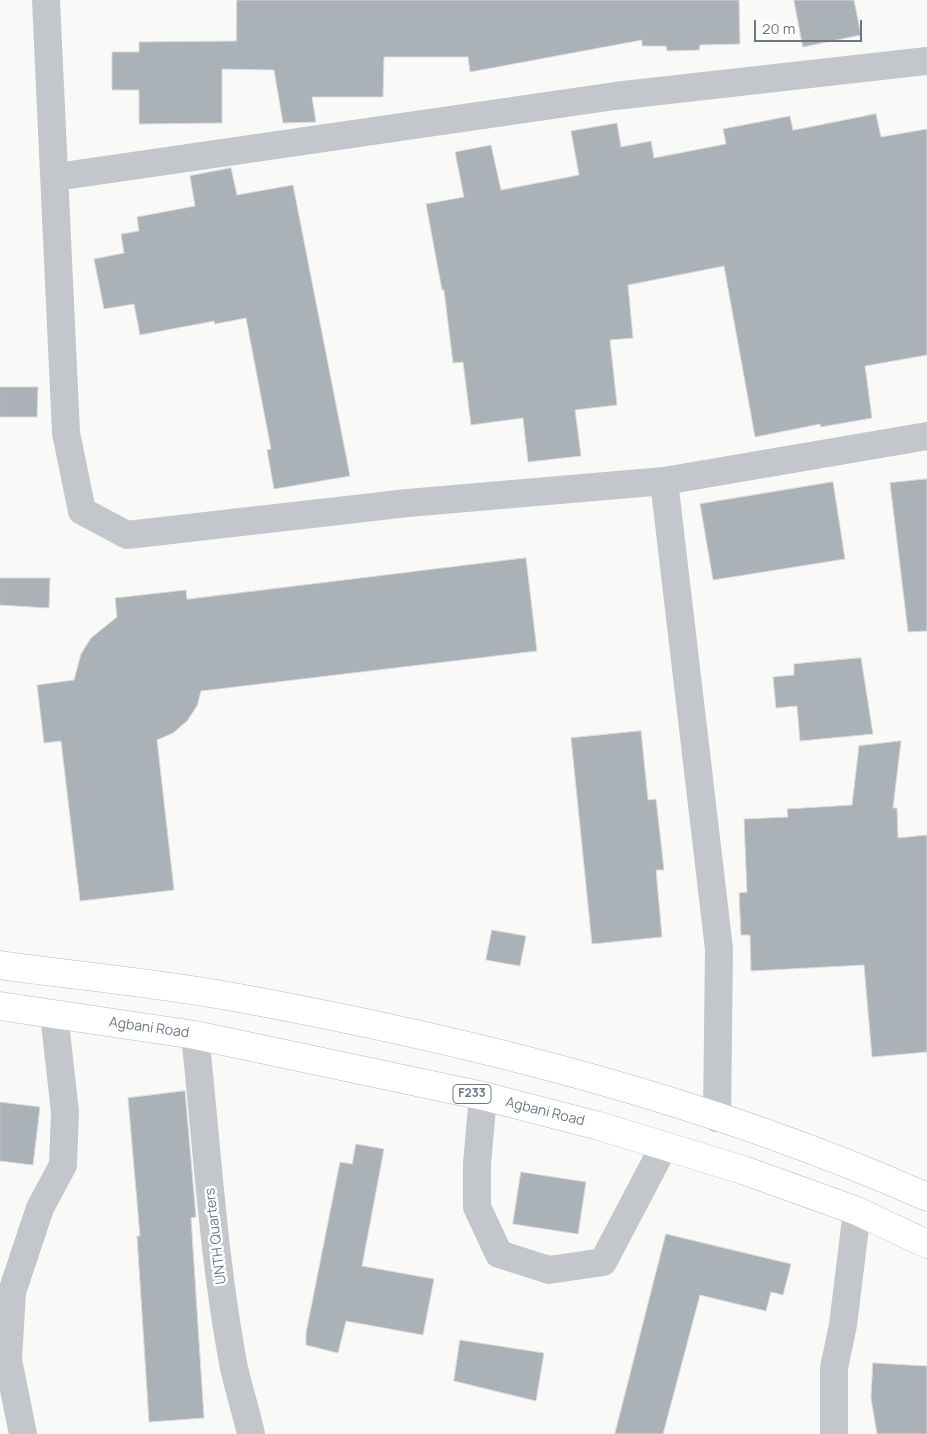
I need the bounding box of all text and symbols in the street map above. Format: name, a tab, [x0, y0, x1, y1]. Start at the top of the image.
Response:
scale bar	[757, 10, 864, 42]
text: 20 m	[762, 18, 795, 39]
street label: Agbani Road	[108, 1014, 190, 1042]
road number: F233	[453, 1084, 491, 1104]
street label: Agbani Road	[504, 1094, 586, 1130]
street label: UNTH Quarters	[202, 1187, 230, 1285]

